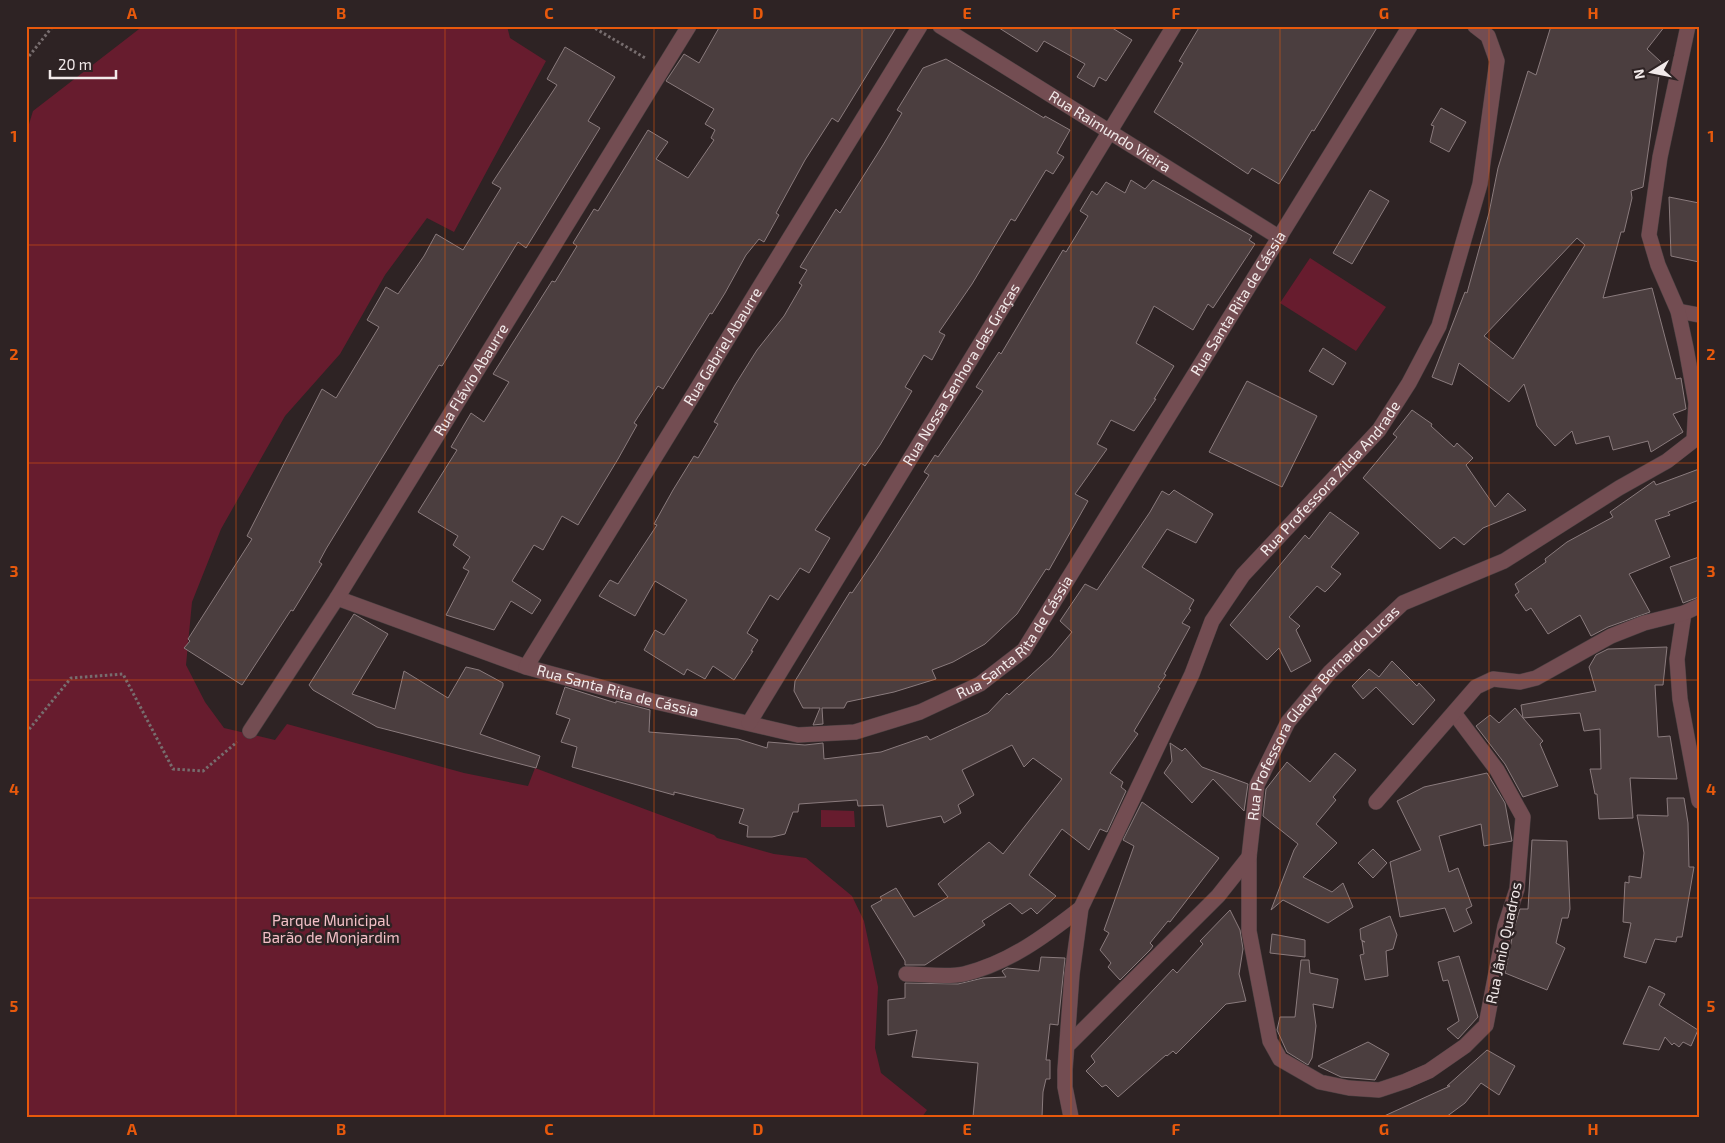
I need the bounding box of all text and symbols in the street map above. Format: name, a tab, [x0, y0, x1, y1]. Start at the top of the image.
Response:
text: A	[127, 3, 138, 22]
text: B	[336, 3, 346, 22]
text: C	[544, 3, 554, 22]
text: D	[753, 3, 764, 22]
text: E	[962, 3, 972, 22]
text: F	[1172, 3, 1181, 22]
text: G	[1379, 3, 1389, 22]
text: H	[1587, 3, 1599, 22]
scale bar	[50, 48, 116, 80]
north arrow	[1628, 48, 1678, 98]
text: 20 m	[58, 55, 92, 73]
text: N	[1629, 68, 1648, 81]
street label: Rua Raimundo Vieira	[1046, 86, 1174, 176]
text: 1	[11, 126, 17, 145]
text: 1	[1708, 126, 1714, 145]
street label: Rua Santa Rita de Cássia	[1186, 227, 1289, 379]
street label: Rua Nossa Senhora das Graças	[898, 280, 1023, 469]
street label: Rua Gabriel Abaurre	[679, 284, 765, 408]
street label: Rua Flávio Abaurre	[429, 320, 512, 439]
text: 2	[9, 344, 19, 363]
text: 2	[1706, 344, 1716, 363]
street label: Rua Professora Zilda Andrade	[1256, 397, 1403, 559]
text: 3	[9, 561, 19, 580]
text: 3	[1706, 561, 1716, 580]
street label: Rua Santa Rita de Cássia	[953, 572, 1076, 702]
street label: Rua Professora Gladys Bernardo Lucas	[1243, 601, 1403, 821]
street label: Rua Santa Rita de Cássia	[535, 660, 701, 720]
text: 4	[9, 779, 19, 798]
text: 4	[1706, 779, 1716, 798]
street label: Rua Jânio Quadros	[1481, 880, 1526, 1006]
park label: Parque Municipal Barão de Monjardim	[262, 911, 400, 947]
text: 5	[10, 996, 19, 1015]
text: 5	[1707, 996, 1716, 1015]
text: A	[127, 1119, 138, 1138]
text: B	[336, 1119, 346, 1138]
text: C	[544, 1119, 554, 1138]
text: D	[753, 1119, 764, 1138]
text: E	[962, 1119, 972, 1138]
text: F	[1172, 1119, 1181, 1138]
text: G	[1379, 1119, 1389, 1138]
text: H	[1587, 1119, 1599, 1138]

